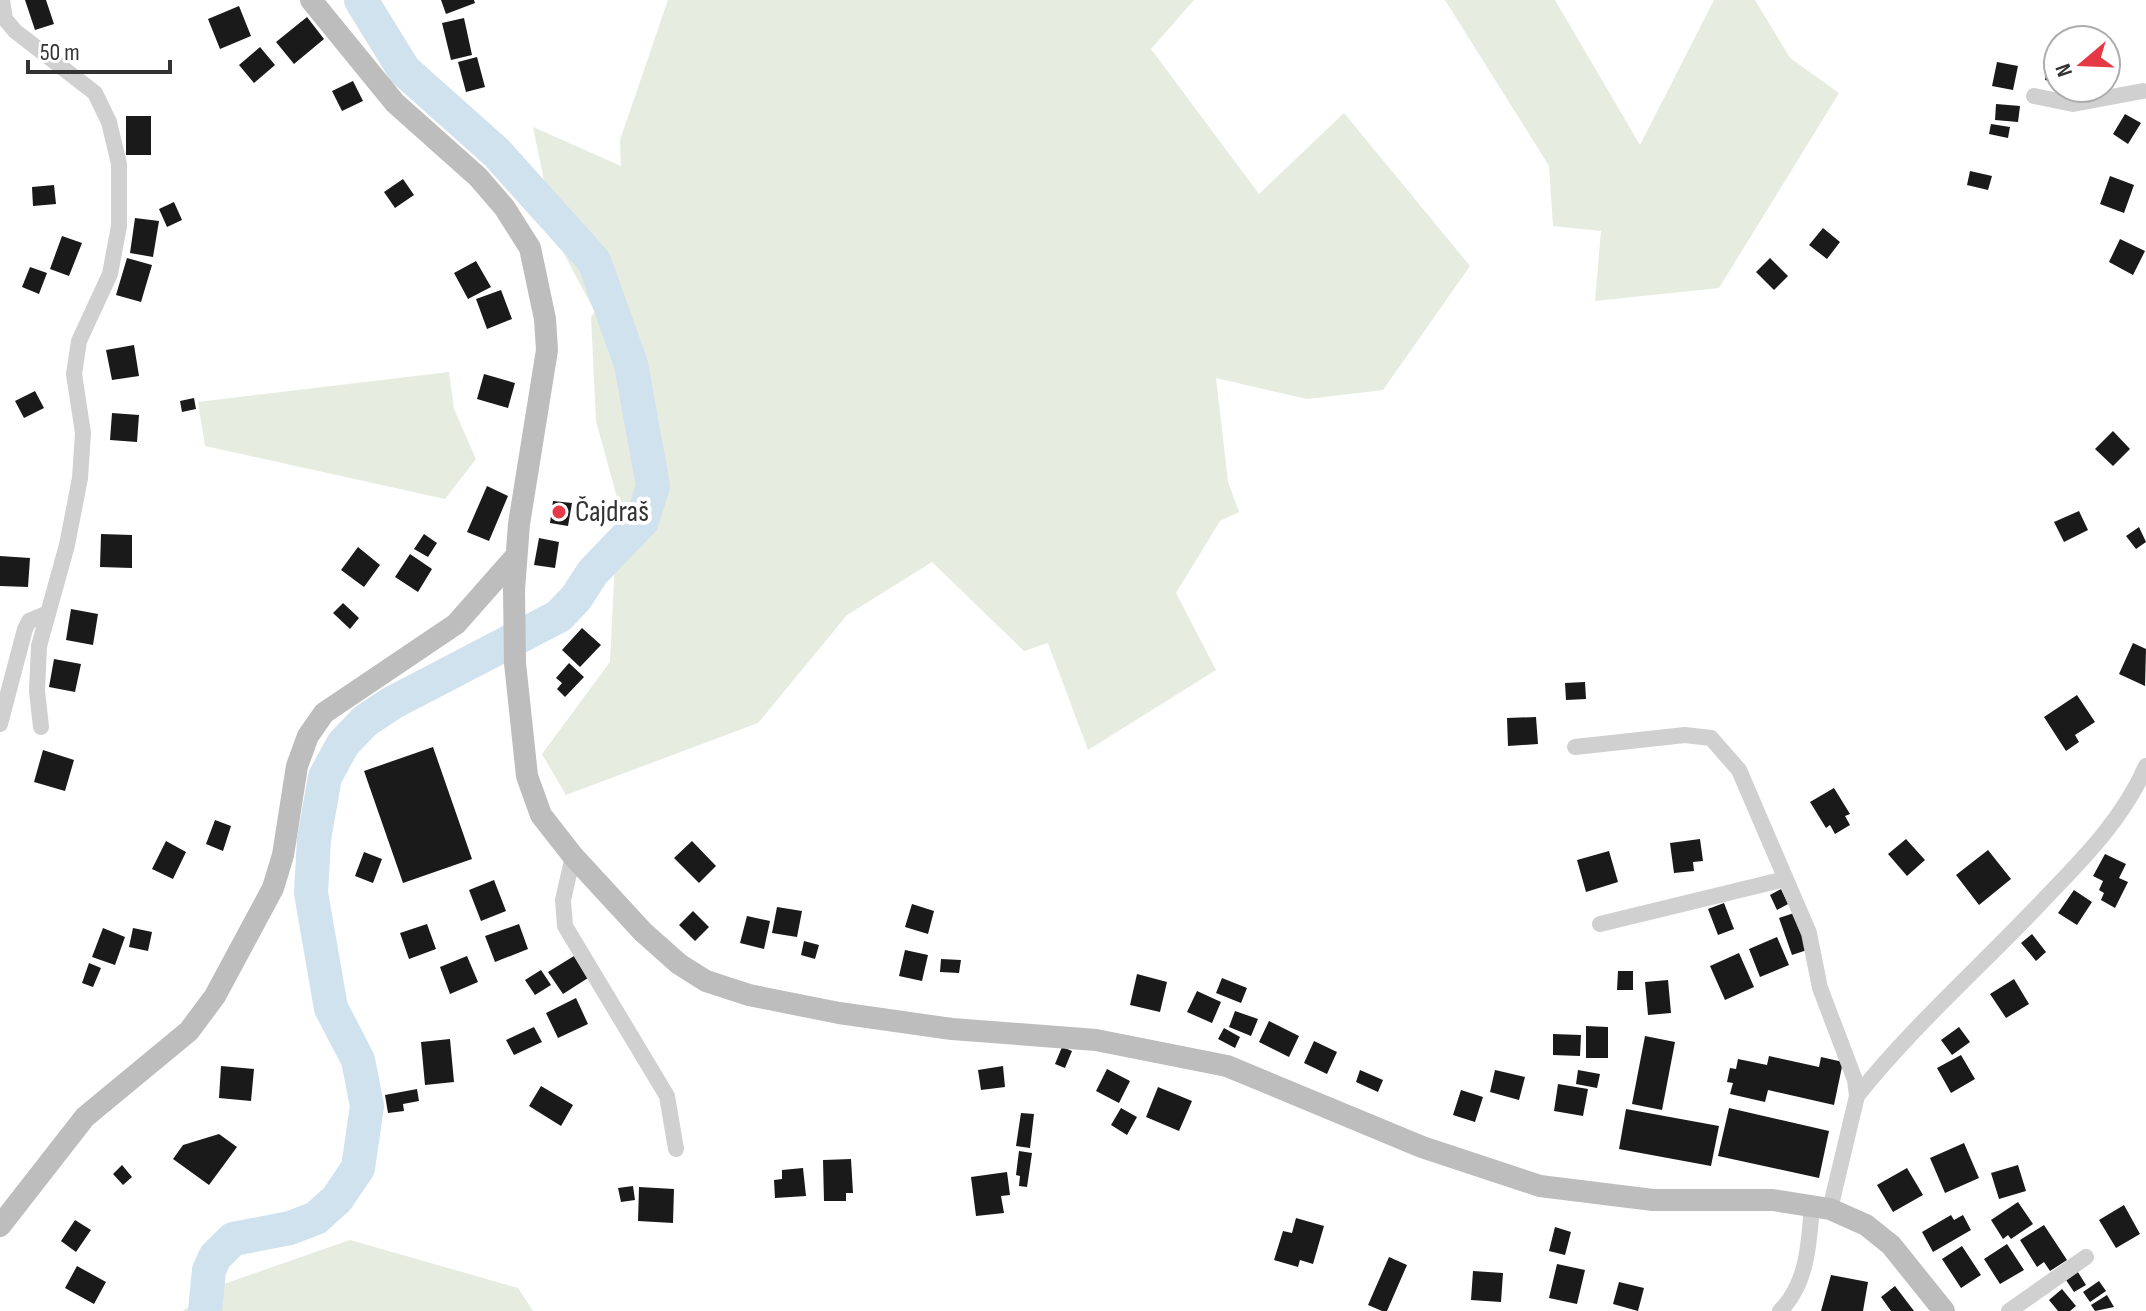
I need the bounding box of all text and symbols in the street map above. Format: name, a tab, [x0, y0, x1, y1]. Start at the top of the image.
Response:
scale bar	[28, 24, 170, 74]
north arrow	[2042, 24, 2122, 104]
text: 50 m	[40, 38, 80, 67]
text: N	[2050, 60, 2079, 80]
place label: Čajdraš	[575, 494, 649, 530]
marker: Čajdraš	[550, 503, 568, 521]

